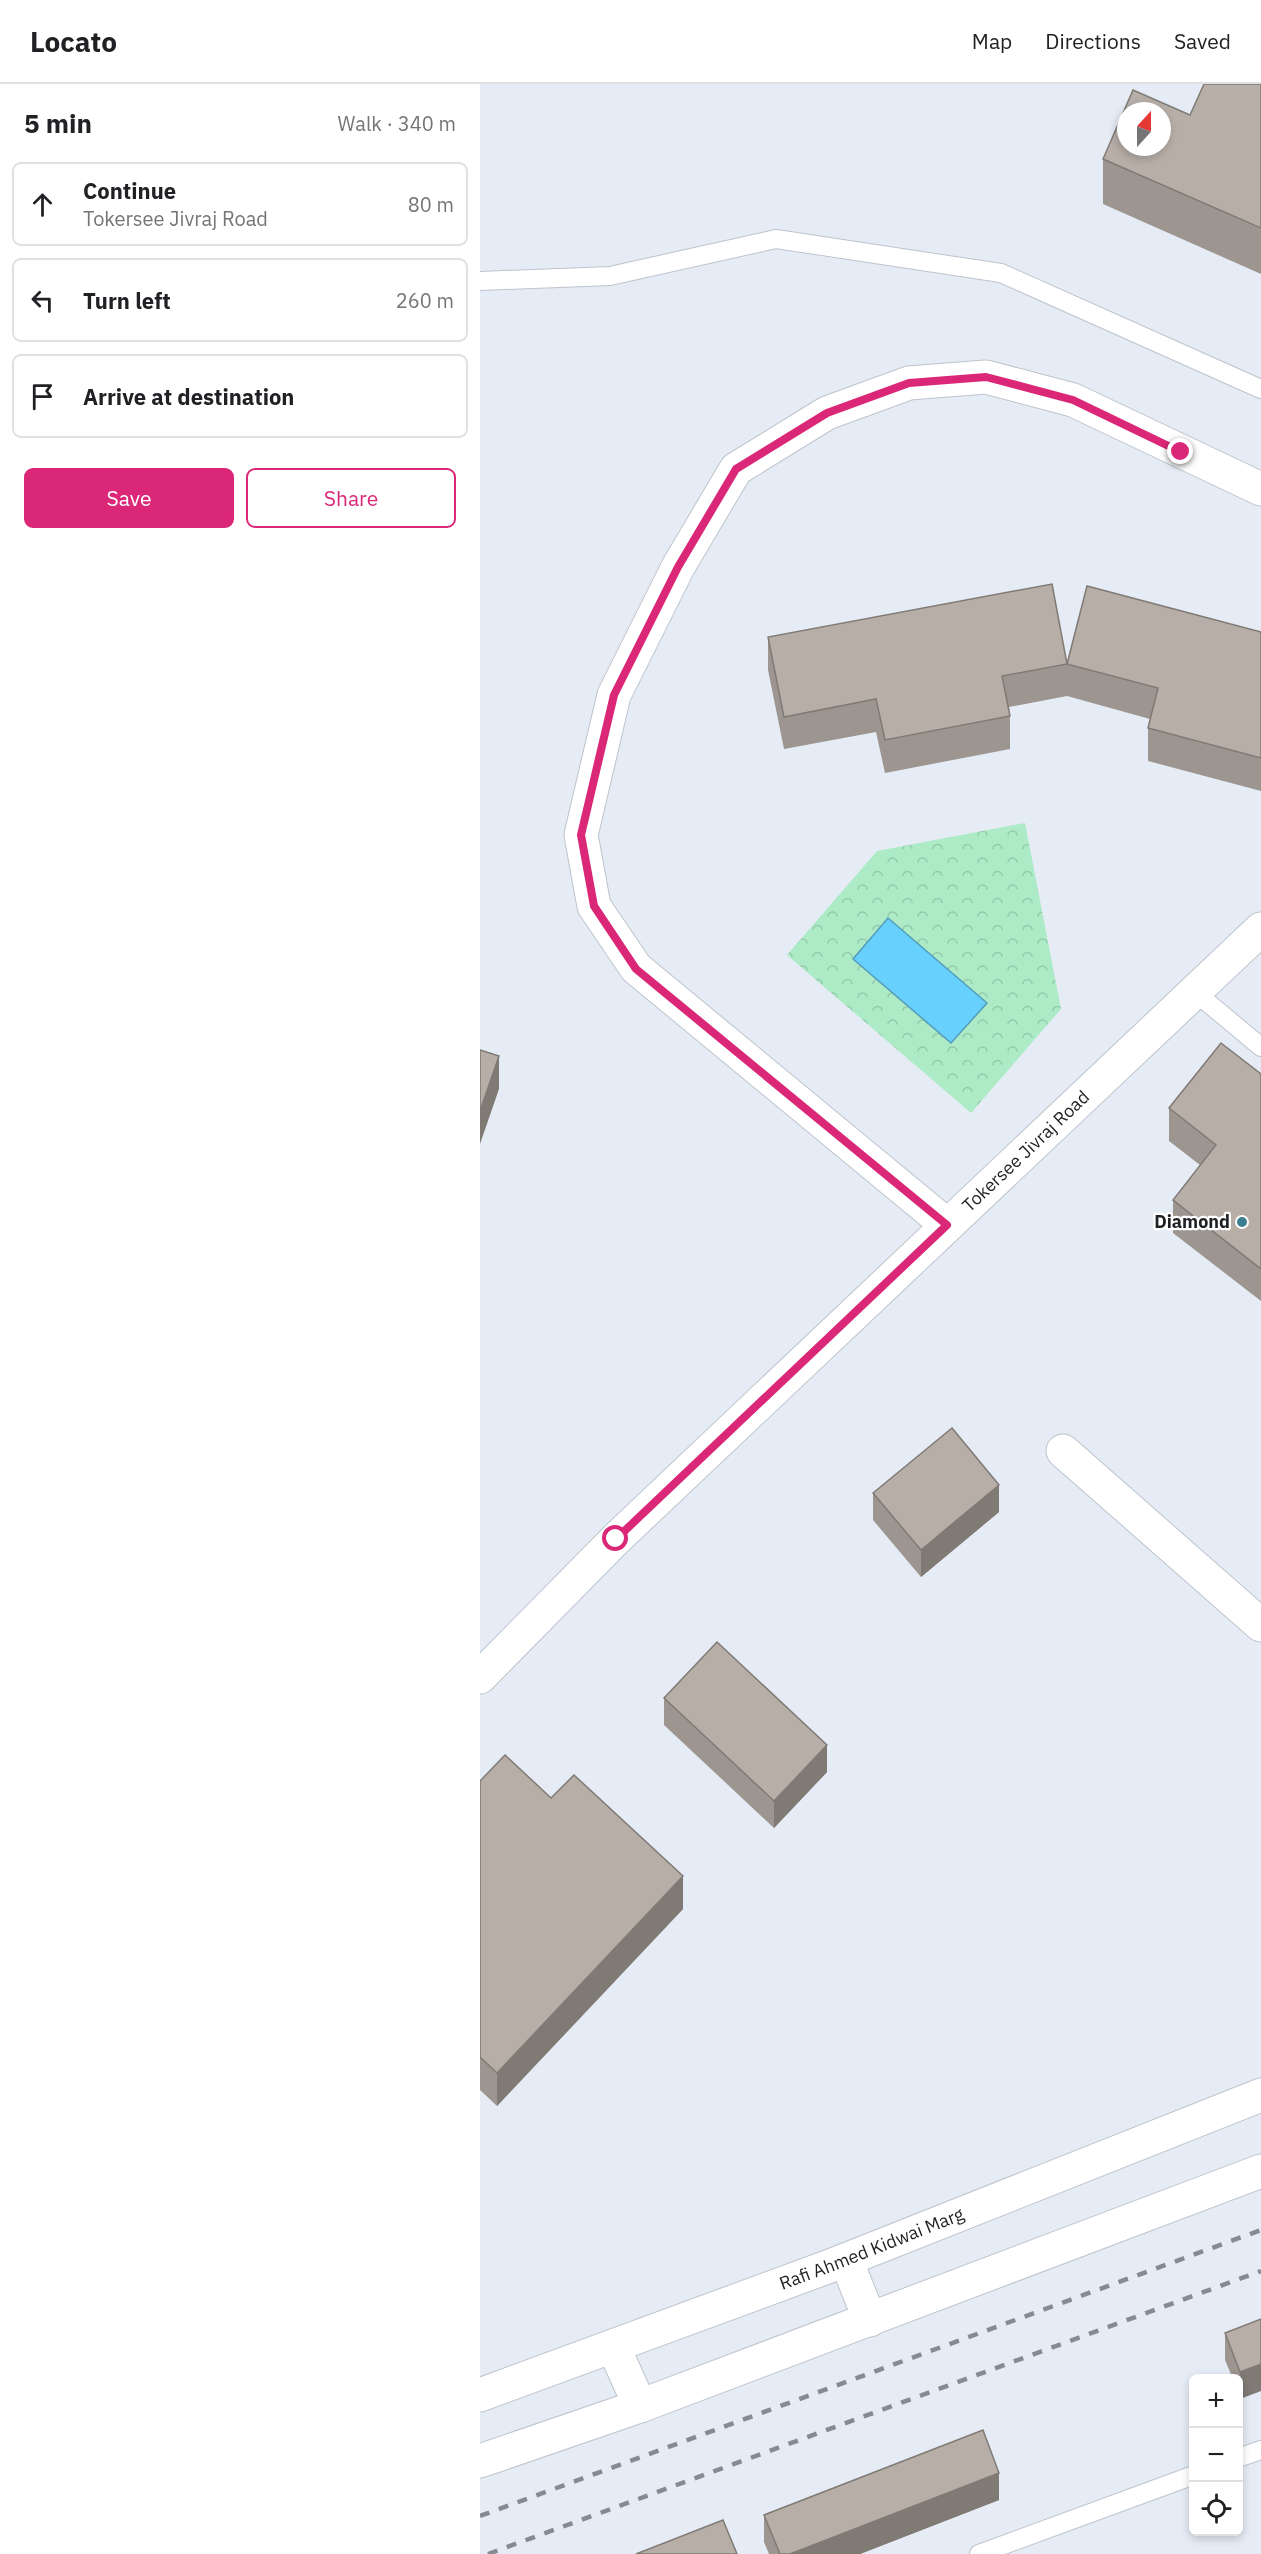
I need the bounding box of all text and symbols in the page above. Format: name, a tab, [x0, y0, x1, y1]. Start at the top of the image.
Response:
text: Locato	[30, 23, 117, 60]
text: Map	[972, 27, 1012, 55]
text: Directions	[1045, 27, 1141, 55]
text: Saved	[1174, 27, 1231, 55]
north arrow	[1117, 102, 1171, 156]
text: 5 min	[24, 106, 92, 140]
text: Walk · 340 m	[338, 110, 456, 137]
text: Continue	[83, 176, 176, 205]
icon: ahead	[26, 188, 59, 221]
text: 80 m	[408, 191, 454, 218]
text: Tokersee Jivraj Road	[83, 205, 268, 232]
icon: left	[26, 284, 59, 317]
text: Turn left	[83, 286, 171, 315]
text: 260 m	[396, 287, 454, 314]
icon: arrive	[26, 380, 59, 413]
text: Arrive at destination	[83, 382, 294, 411]
route end	[1167, 438, 1193, 464]
button: Save	[24, 468, 234, 528]
button: Share	[246, 468, 456, 528]
street label: Tokersee Jivraj Road	[957, 1085, 1094, 1217]
place label: Diamond	[1154, 1210, 1230, 1233]
marker: Diamond	[1235, 1215, 1249, 1229]
route start	[602, 1525, 628, 1551]
street label: Rafi Ahmed Kidwai Marg	[776, 2202, 967, 2295]
map controls	[1189, 2374, 1243, 2536]
button: +	[1189, 2374, 1243, 2428]
button: −	[1189, 2428, 1243, 2482]
button: locate	[1189, 2482, 1243, 2536]

